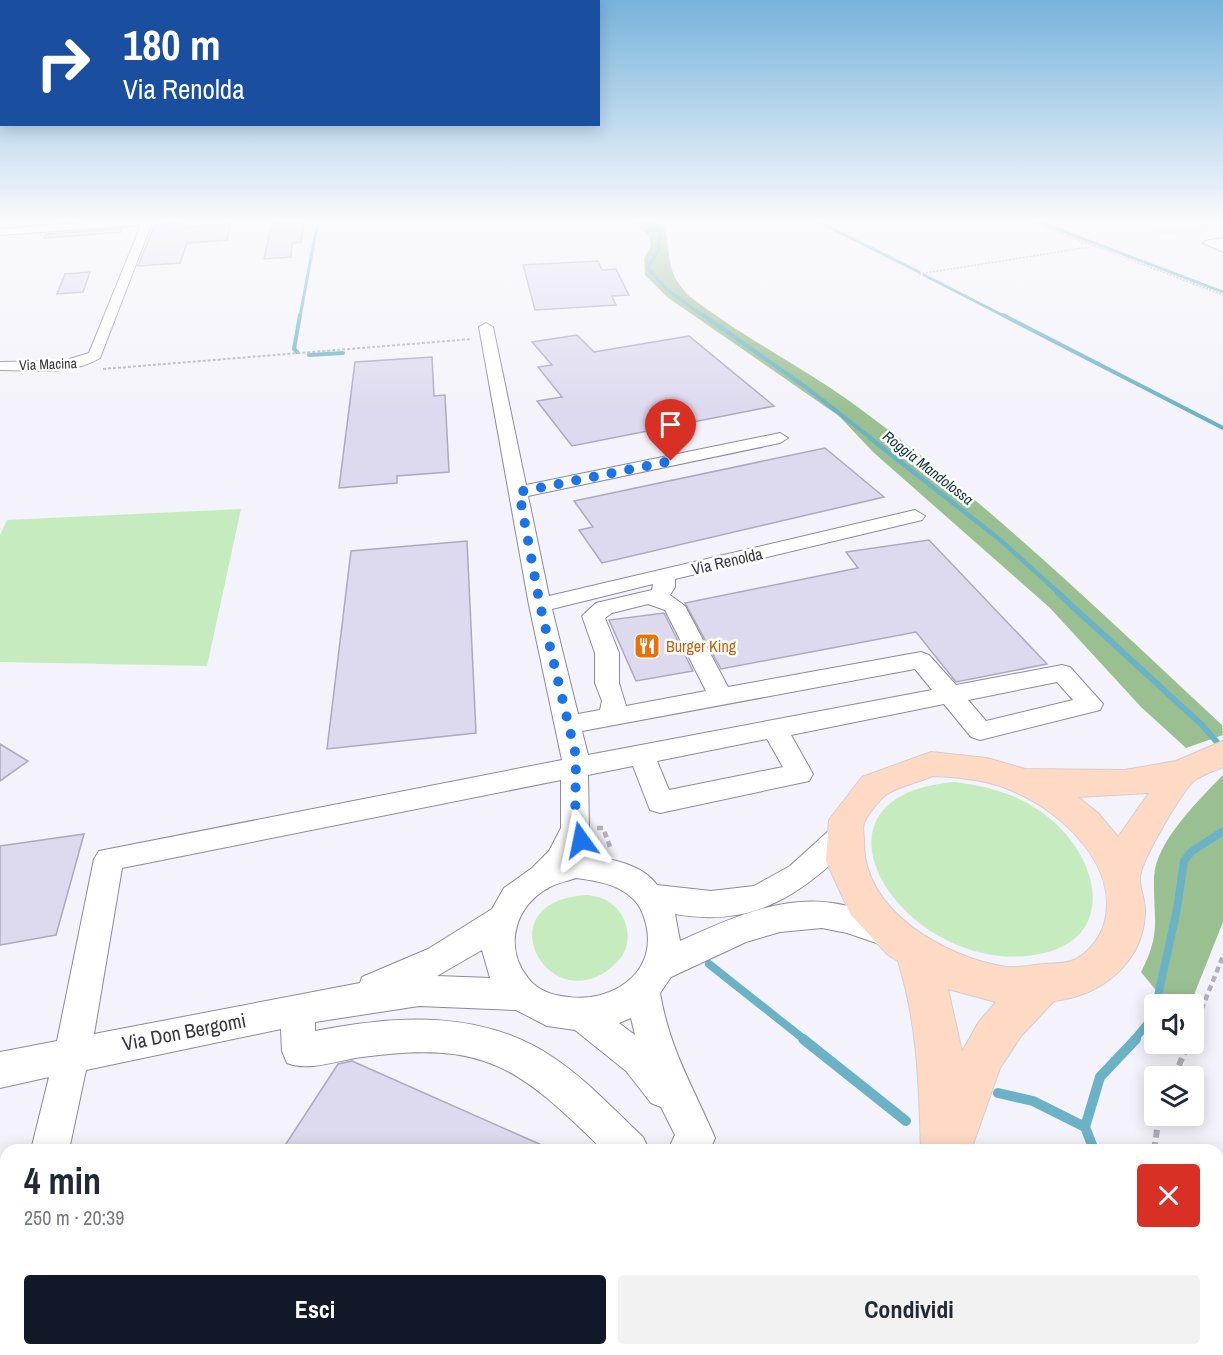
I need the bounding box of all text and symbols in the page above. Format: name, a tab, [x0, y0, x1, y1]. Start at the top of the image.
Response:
text: 180 m	[123, 17, 221, 73]
icon: right	[24, 24, 102, 102]
text: Via Renolda	[123, 71, 244, 107]
street label: Via Macina	[19, 354, 78, 374]
pin	[645, 399, 696, 461]
icon: arrive	[654, 408, 687, 441]
water label: Roggia Mandolossa	[879, 426, 978, 510]
street label: Via Renolda	[689, 542, 765, 580]
restaurant icon: Burger King	[632, 631, 662, 661]
place label: Burger King	[666, 635, 737, 657]
position arrow	[549, 808, 613, 872]
map controls	[1144, 994, 1204, 1126]
button: sound	[1144, 994, 1204, 1054]
street label: Via Don Bergomi	[120, 1006, 248, 1057]
button: layers	[1144, 1066, 1204, 1126]
text: 4 min	[24, 1157, 101, 1205]
button: close	[1137, 1164, 1200, 1227]
text: 250 m · 20:39	[24, 1204, 124, 1231]
button: Esci	[24, 1275, 606, 1344]
button: Condividi	[618, 1275, 1200, 1344]

